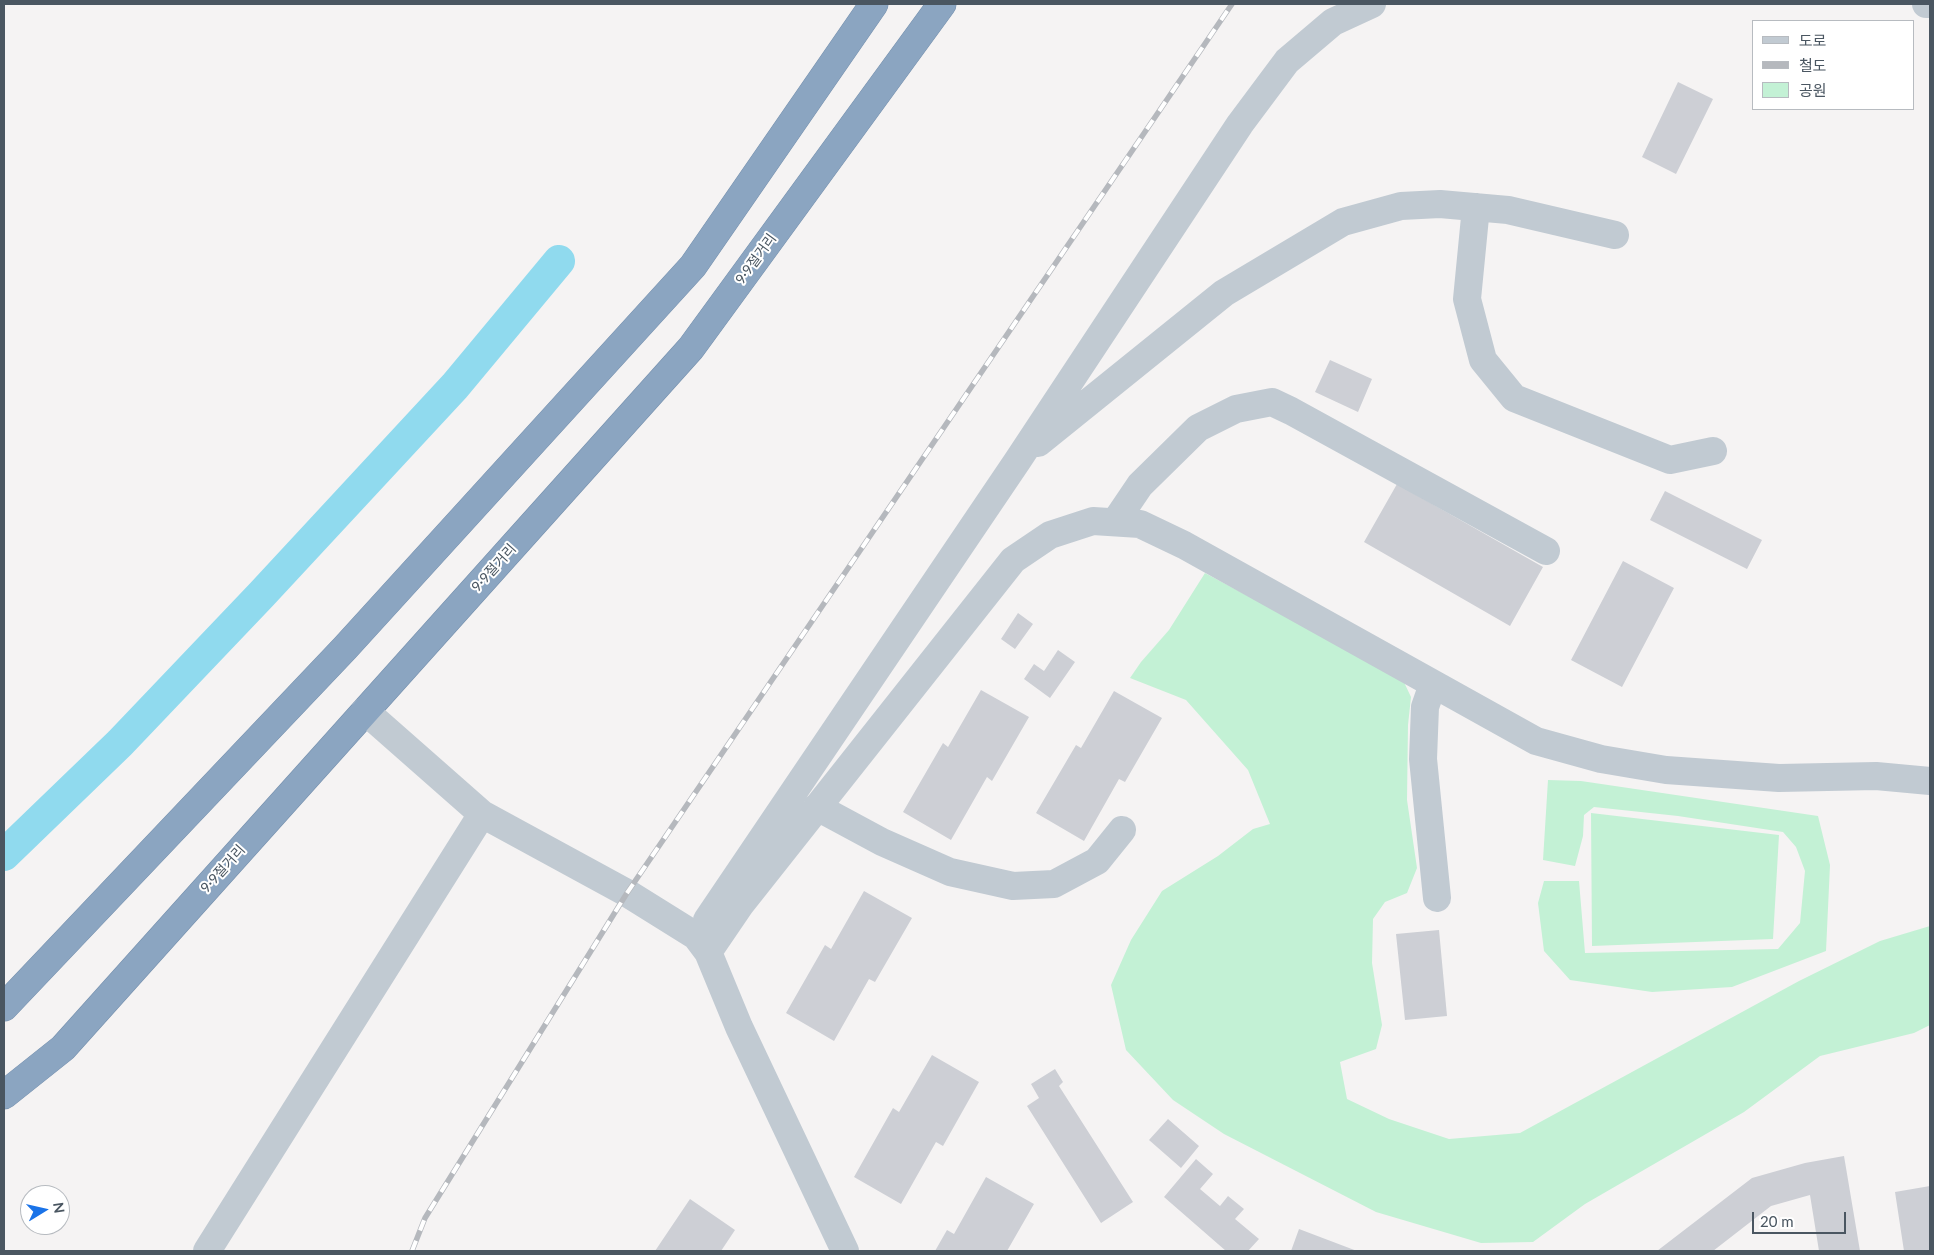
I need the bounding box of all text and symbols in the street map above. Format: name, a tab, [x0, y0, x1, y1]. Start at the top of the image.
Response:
legend	[1752, 20, 1914, 110]
text: 도로	[1799, 31, 1827, 49]
text: 철도	[1799, 56, 1827, 74]
text: 공원	[1799, 81, 1827, 99]
street label: 9·9절거리	[732, 230, 780, 288]
street label: 9·9절거리	[468, 541, 520, 595]
street label: 9·9절거리	[197, 842, 249, 896]
north arrow	[20, 1185, 70, 1235]
text: N	[50, 1201, 69, 1214]
scale bar	[1754, 1202, 1848, 1234]
text: 20 m	[1760, 1212, 1794, 1230]

